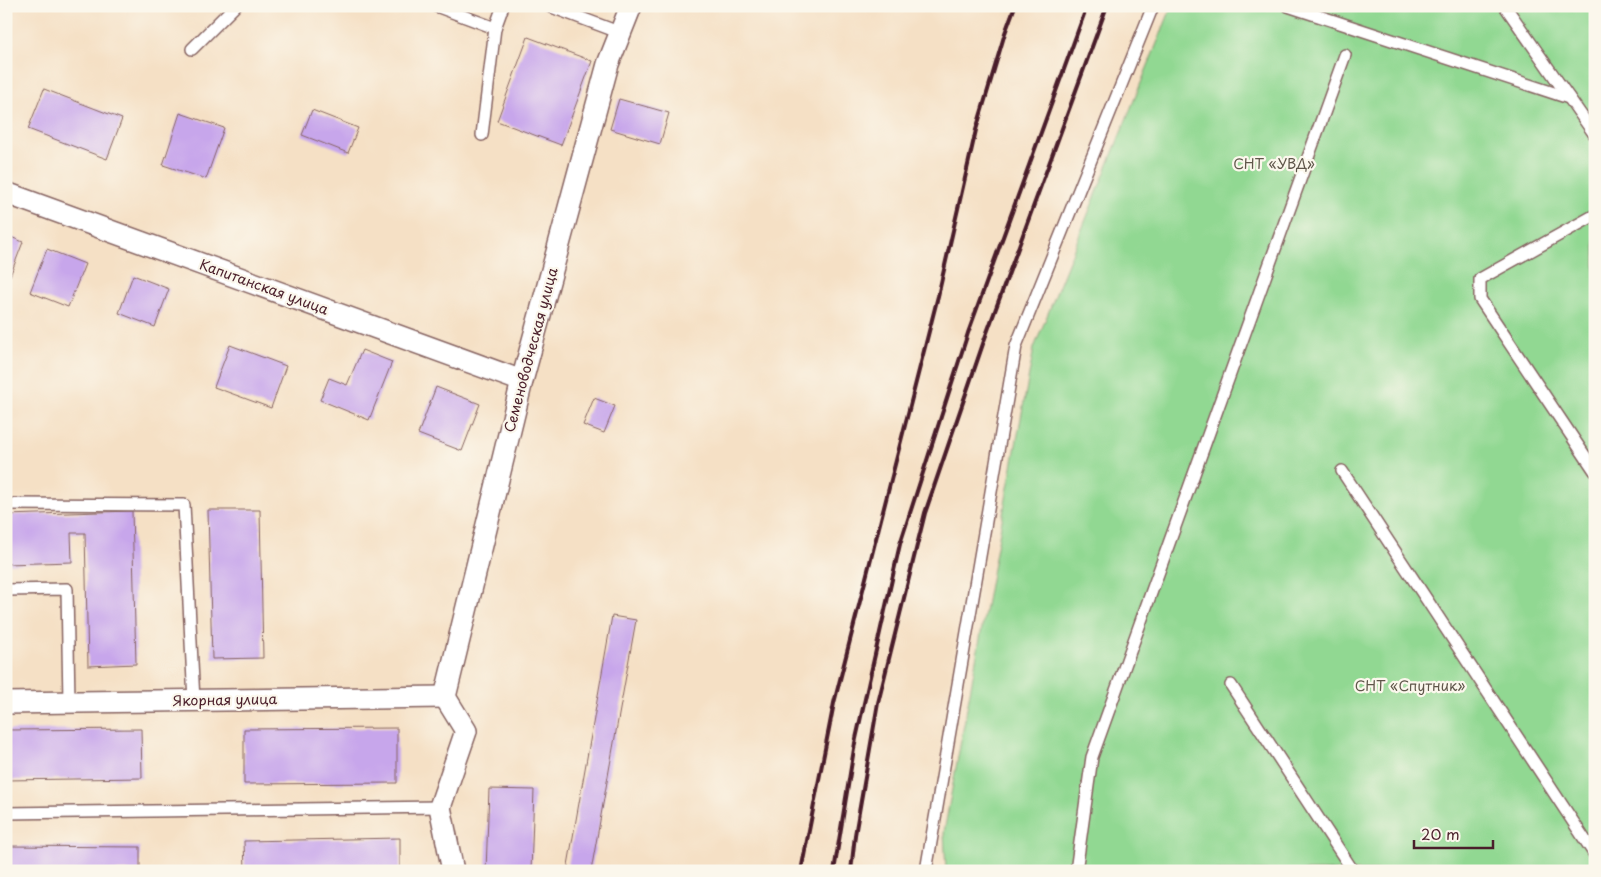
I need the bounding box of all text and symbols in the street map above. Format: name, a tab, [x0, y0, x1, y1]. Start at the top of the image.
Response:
park label: СНТ «УВД»	[1233, 153, 1315, 174]
street label: Капитанская улица	[197, 253, 332, 320]
street label: Семеноводческая улица	[498, 265, 563, 435]
park label: СНТ «Спутник»	[1355, 675, 1465, 696]
street label: Якорная улица	[173, 688, 278, 711]
scale bar	[1414, 817, 1492, 849]
text: 20 m	[1421, 822, 1460, 845]

